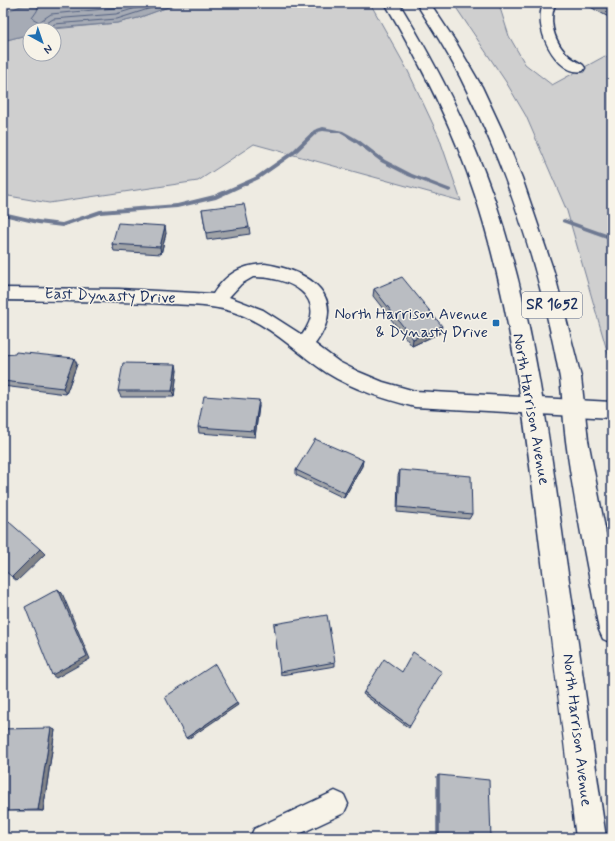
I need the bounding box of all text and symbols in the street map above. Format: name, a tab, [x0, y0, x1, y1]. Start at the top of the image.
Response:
north arrow	[22, 22, 62, 62]
text: N	[40, 41, 55, 57]
street label: East Dynasty Drive	[44, 283, 176, 309]
road number: SR 1652	[522, 292, 582, 318]
place label: North Harrison Avenue & Dynasty Drive	[334, 304, 488, 343]
marker: North Harrison Avenue & Dynasty Drive	[491, 318, 501, 328]
street label: North Harrison Avenue	[507, 332, 555, 487]
street label: North Harrison Avenue	[557, 652, 597, 808]

